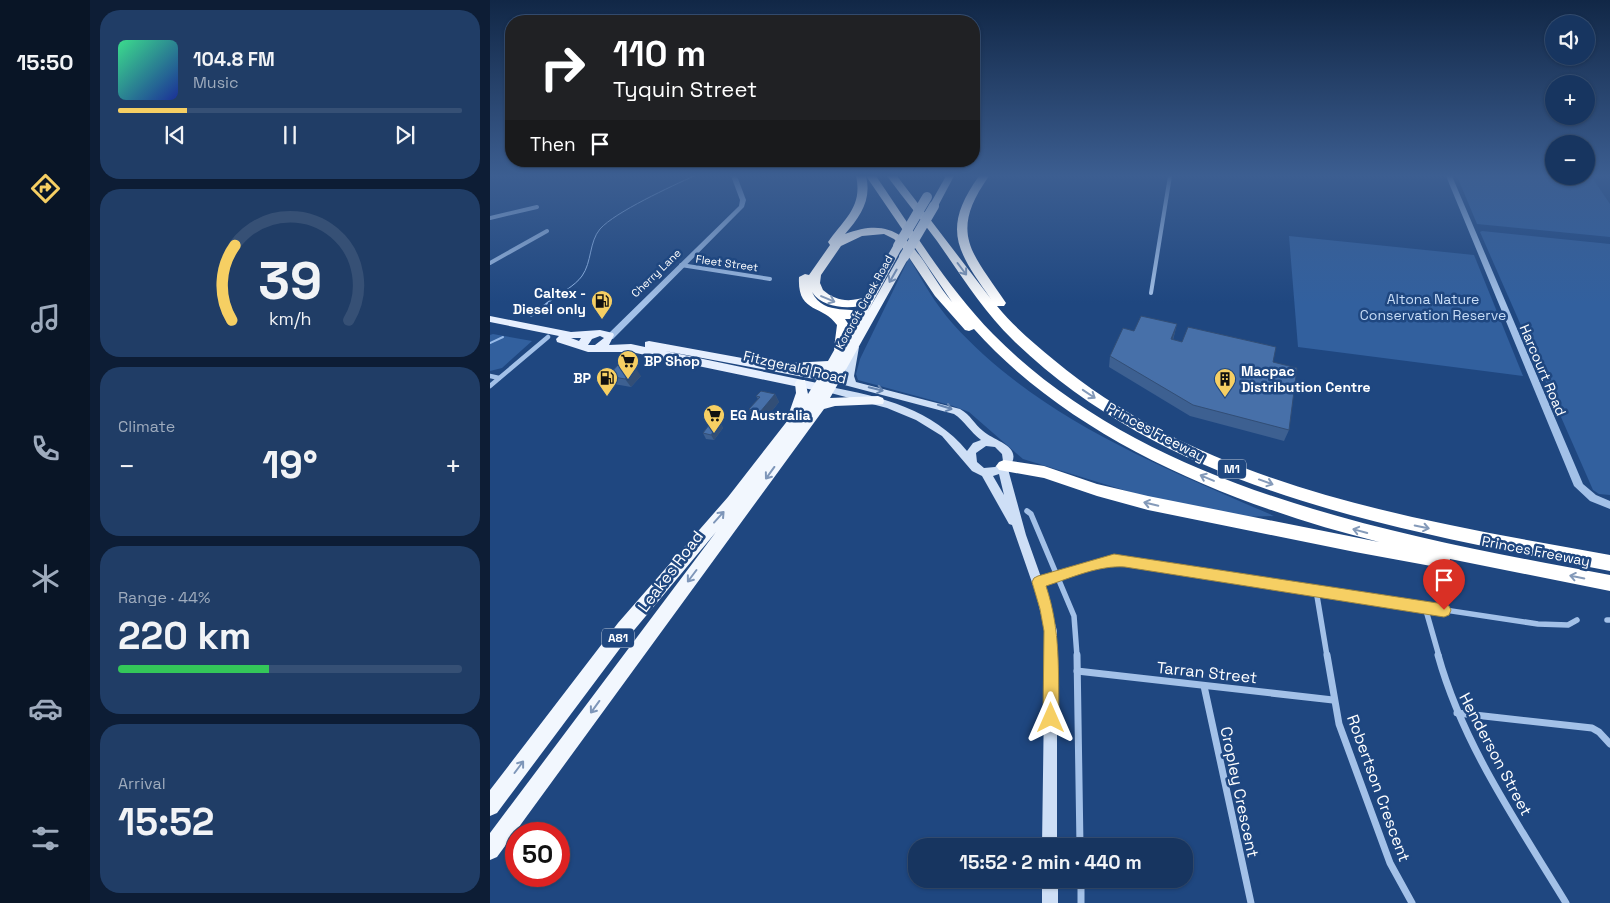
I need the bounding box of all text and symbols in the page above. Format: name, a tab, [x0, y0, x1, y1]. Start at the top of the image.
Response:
map controls	[1545, 15, 1595, 185]
button: sound	[1545, 15, 1595, 65]
text: 110 m	[613, 32, 706, 76]
icon: right	[530, 35, 595, 100]
text: 104.8 FM	[193, 47, 275, 72]
text: 15:50	[16, 48, 74, 76]
text: Music	[193, 72, 239, 93]
text: Tyquin Street	[613, 75, 757, 103]
button: +	[1545, 75, 1595, 125]
icon: previous	[161, 121, 189, 149]
icon: pause	[276, 121, 304, 149]
icon: next	[391, 121, 419, 149]
icon: arrive	[586, 130, 614, 158]
text: Then	[530, 132, 576, 157]
button: −	[1545, 135, 1595, 185]
icon: directions	[28, 171, 63, 206]
street label: Cherry Lane	[628, 246, 684, 300]
text: 39	[258, 248, 322, 314]
street label: Fleet Street	[695, 252, 759, 274]
street label: Kororoit Creek Road	[832, 253, 896, 351]
one-way arrow	[956, 262, 967, 275]
one-way arrow	[888, 269, 898, 283]
place label: Caltex - Diesel only	[513, 284, 586, 318]
fuel station icon: Caltex - Diesel only	[590, 289, 614, 320]
park label: Altona Nature Conservation Reserve	[1360, 290, 1506, 324]
one-way arrow	[821, 294, 836, 304]
icon: music	[28, 301, 63, 336]
text: km/h	[269, 307, 311, 330]
street label: Harcourt Road	[1516, 322, 1570, 418]
street label: Fitzgerald Road	[742, 346, 848, 388]
supermarket icon: BP Shop	[616, 349, 640, 380]
place label: BP Shop	[644, 352, 700, 370]
place label: Macpac Distribution Centre	[1241, 362, 1371, 396]
fuel station icon: BP	[595, 366, 619, 397]
building icon: Macpac Distribution Centre	[1213, 367, 1237, 398]
place label: BP	[573, 369, 592, 387]
one-way arrow	[867, 385, 883, 394]
one-way arrow	[1082, 389, 1096, 399]
street label: Princes Freeway	[1103, 398, 1209, 466]
supermarket icon: EG Australia	[702, 403, 726, 434]
one-way arrow	[937, 403, 953, 413]
place label: EG Australia	[730, 406, 811, 424]
text: Climate	[118, 416, 175, 437]
icon: phone	[28, 431, 63, 466]
text: 19°	[262, 441, 318, 489]
text: −	[118, 448, 135, 484]
text: +	[445, 448, 462, 484]
road number: M1	[1218, 459, 1246, 478]
one-way arrow	[765, 466, 775, 480]
one-way arrow	[1200, 473, 1215, 483]
one-way arrow	[1257, 478, 1273, 487]
one-way arrow	[1144, 499, 1160, 508]
one-way arrow	[713, 511, 725, 524]
one-way arrow	[1413, 522, 1429, 532]
street label: Leakes Road	[633, 526, 708, 616]
one-way arrow	[1353, 526, 1369, 536]
street label: Princes Freeway	[1480, 532, 1592, 570]
pin	[1423, 559, 1465, 610]
icon: climate	[28, 561, 63, 596]
icon: arrive	[1430, 566, 1458, 594]
one-way arrow	[687, 569, 697, 583]
one-way arrow	[1570, 572, 1586, 581]
text: Range · 44%	[118, 587, 210, 608]
text: 220 km	[118, 612, 251, 660]
road number: A81	[602, 628, 634, 648]
street label: Tarran Street	[1156, 657, 1258, 688]
street label: Henderson Street	[1454, 689, 1537, 819]
icon: car	[28, 691, 63, 726]
position arrow	[1024, 691, 1076, 743]
one-way arrow	[590, 700, 600, 714]
street label: Robertson Crescent	[1342, 712, 1415, 865]
street label: Cropley Crescent	[1215, 725, 1264, 860]
one-way arrow	[514, 760, 524, 774]
text: Arrival	[118, 773, 166, 794]
text: 15:52	[118, 798, 214, 846]
icon: filters	[28, 821, 63, 856]
speed limit sign: 50	[505, 822, 570, 887]
text: 15:52 · 2 min · 440 m	[959, 850, 1142, 875]

